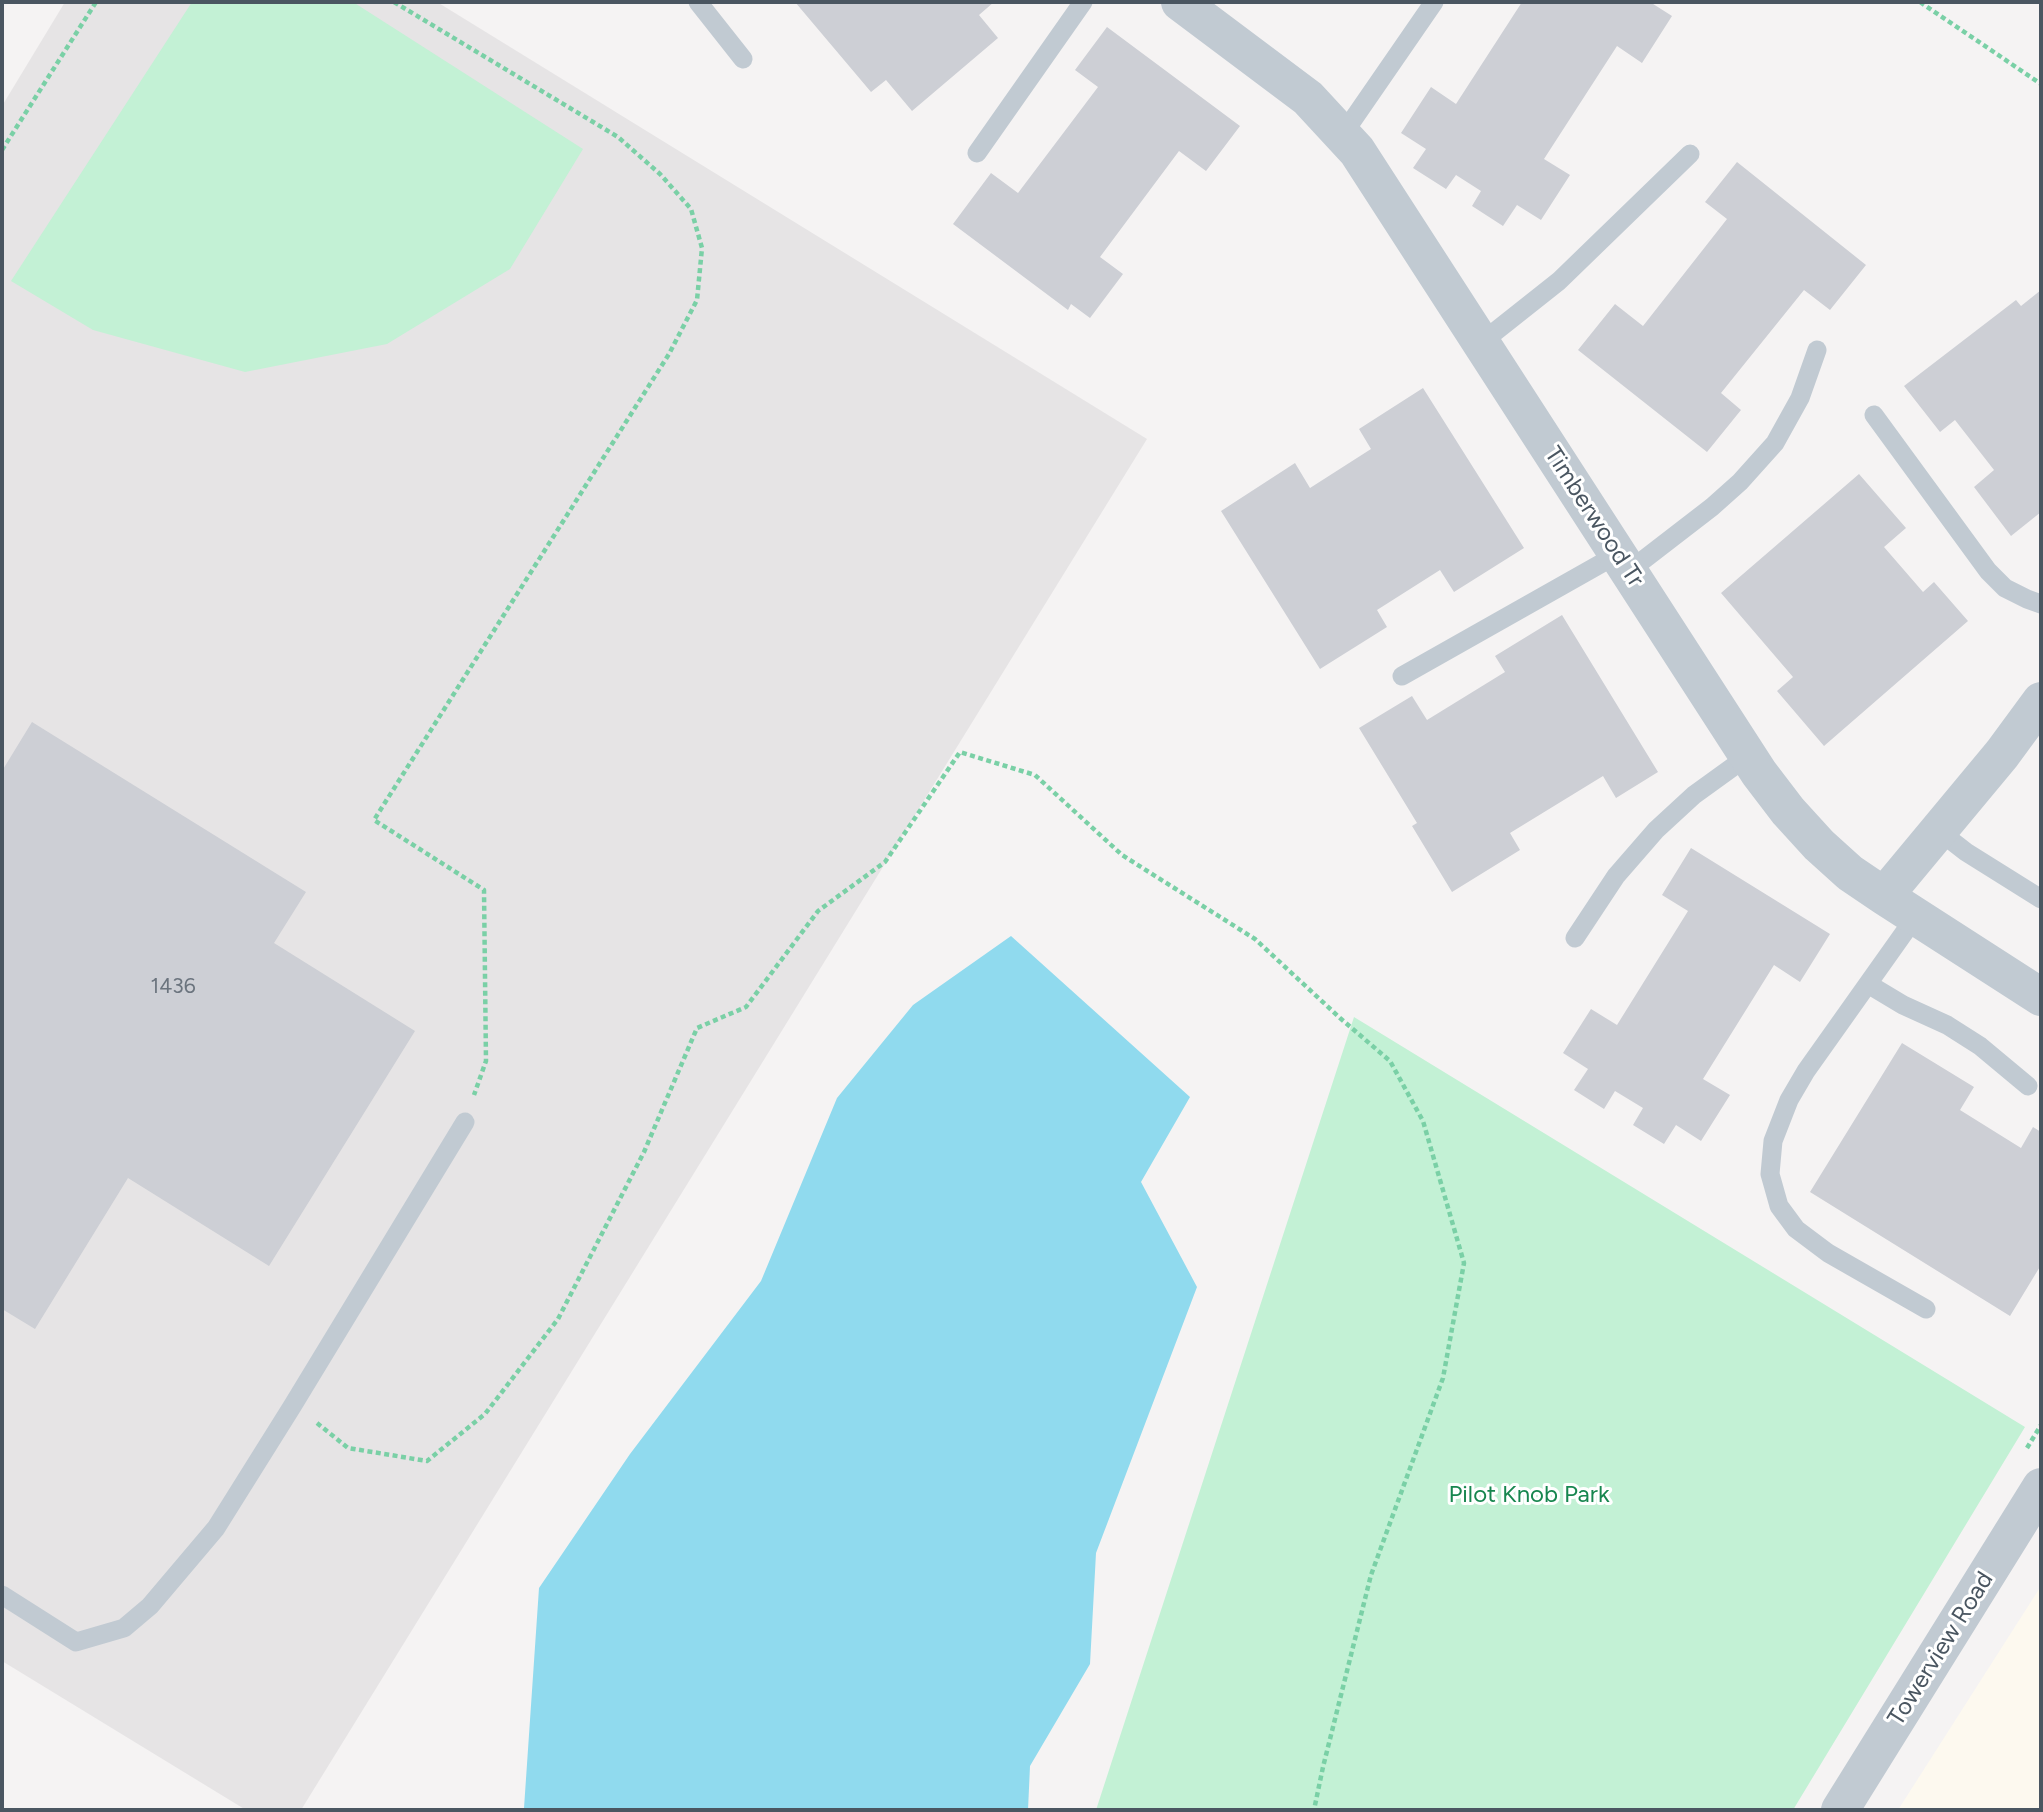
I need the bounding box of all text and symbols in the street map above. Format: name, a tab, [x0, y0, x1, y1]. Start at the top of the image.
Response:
street label: Timberwood Tr	[1538, 442, 1650, 592]
house number: 1436	[150, 974, 196, 1000]
park label: Pilot Knob Park	[1448, 1481, 1610, 1509]
street label: Towerview Road	[1882, 1567, 2000, 1731]

